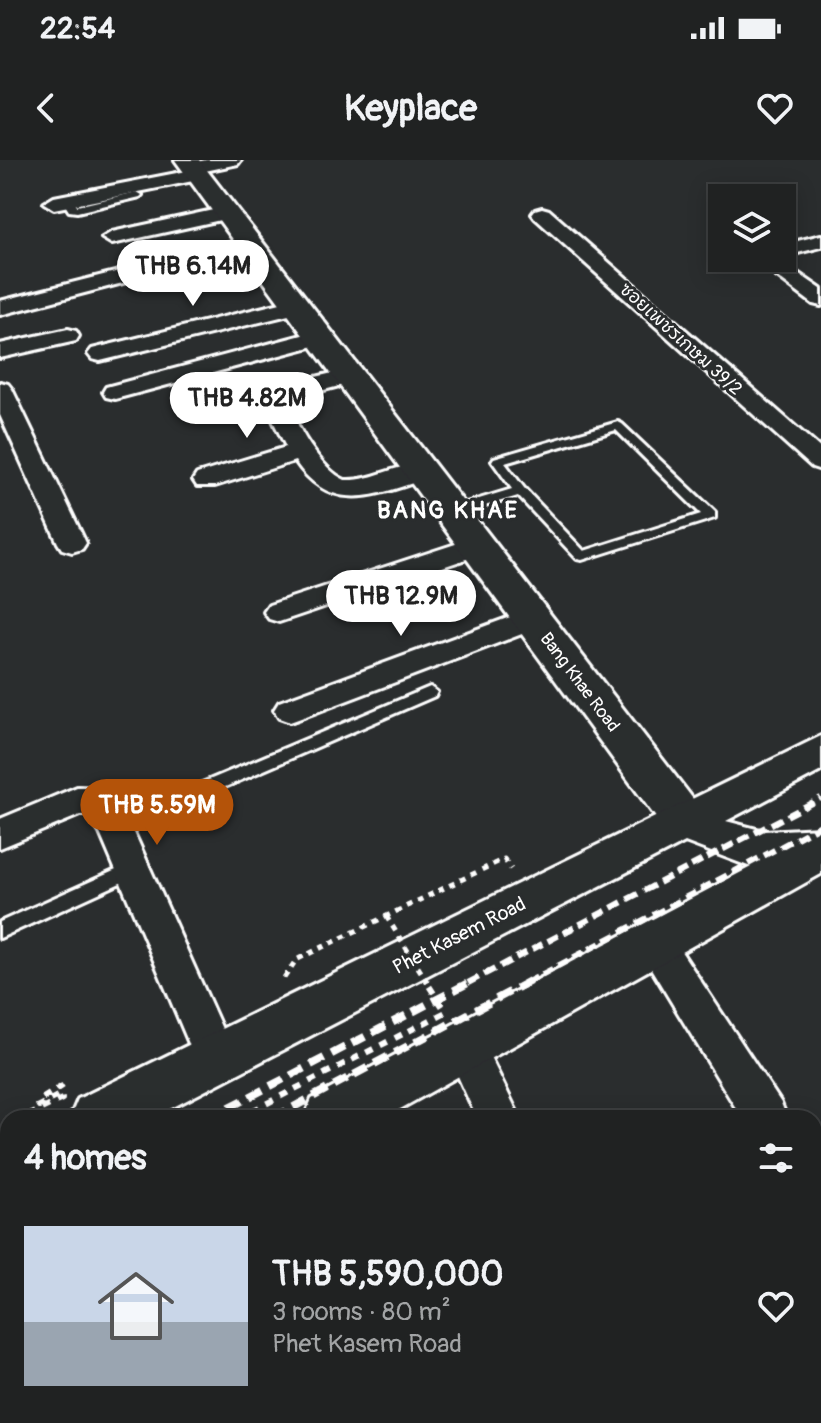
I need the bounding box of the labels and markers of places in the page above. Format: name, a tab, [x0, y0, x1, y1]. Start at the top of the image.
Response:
pin: THB 6.14M	[101, 240, 285, 308]
pin: THB 4.82M	[155, 372, 339, 440]
pin: THB 12.9M	[309, 570, 493, 638]
pin: THB 5.59M	[65, 779, 249, 847]

